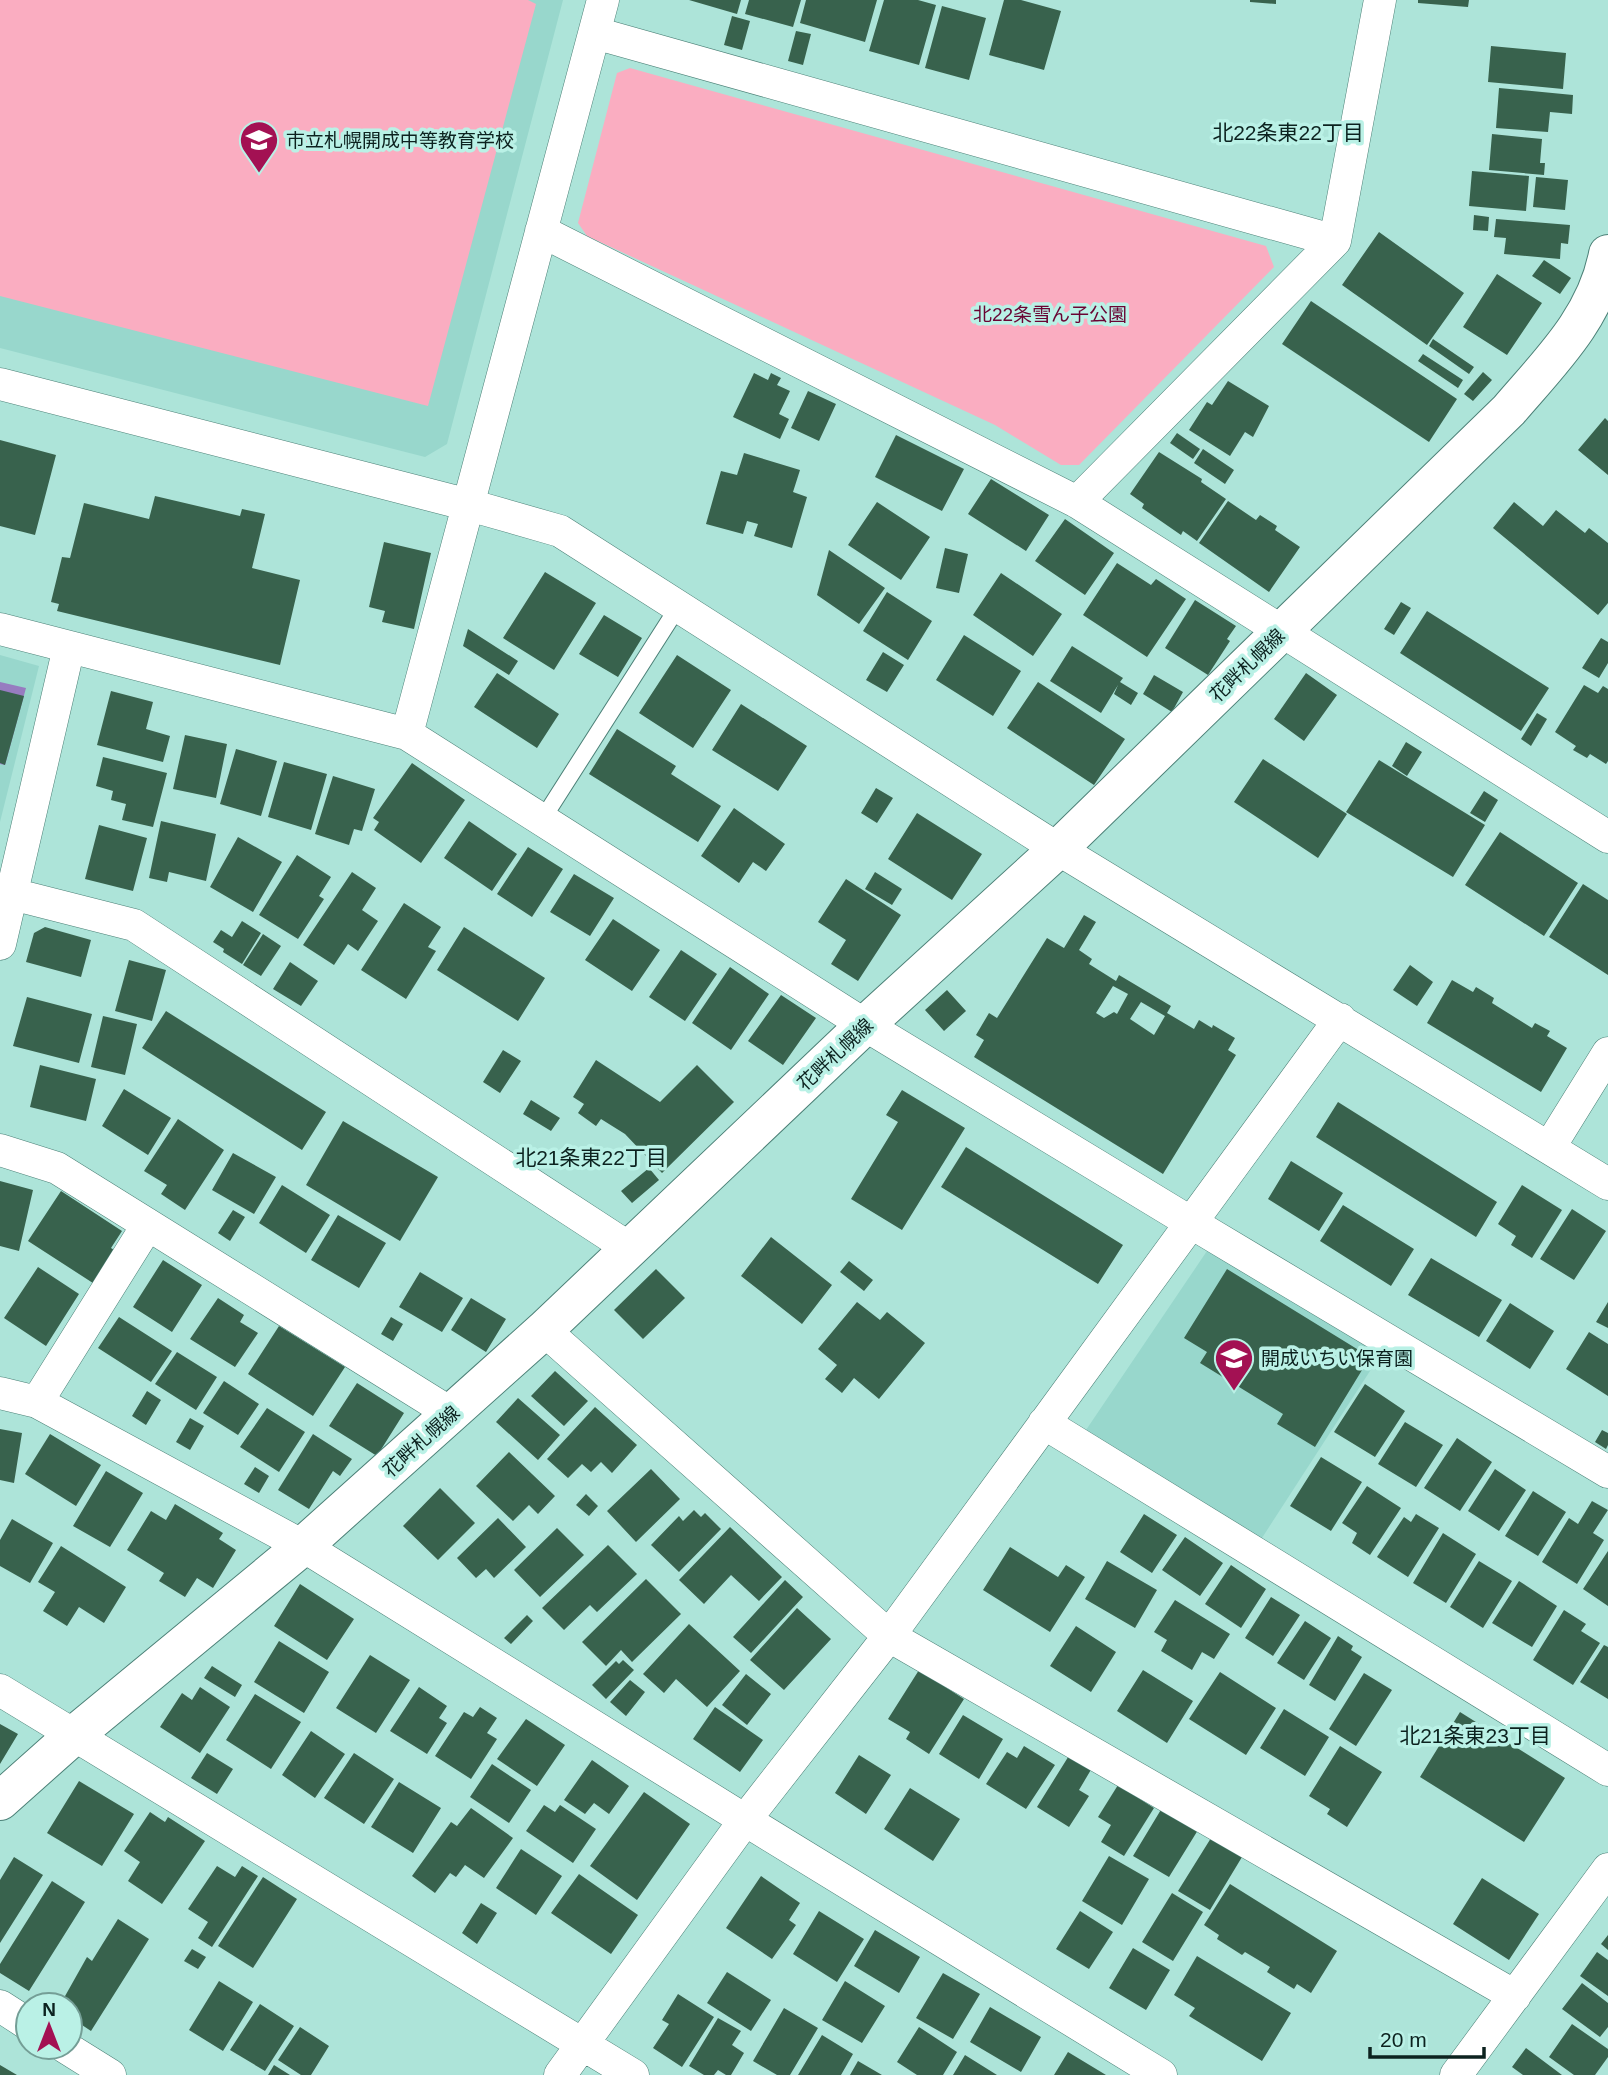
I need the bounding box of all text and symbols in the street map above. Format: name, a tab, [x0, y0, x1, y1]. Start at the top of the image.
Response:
school or university icon: 市立札幌開成中等教育学校	[238, 119, 280, 174]
district label: 北22条東22丁目	[1212, 121, 1364, 144]
place label: 市立札幌開成中等教育学校	[286, 130, 514, 151]
park label: 北22条雪ん子公園	[973, 304, 1127, 325]
street label: 花畔札幌線	[1206, 625, 1289, 706]
street label: 花畔札幌線	[793, 1014, 877, 1094]
district label: 北21条東22丁目	[515, 1146, 667, 1169]
school or university icon: 開成いちい保育園	[1213, 1337, 1255, 1392]
place label: 開成いちい保育園	[1261, 1348, 1413, 1369]
street label: 花畔札幌線	[379, 1402, 464, 1481]
district label: 北21条東23丁目	[1399, 1724, 1551, 1747]
north arrow	[14, 1991, 84, 2061]
text: N	[42, 1999, 56, 2020]
scale bar	[1370, 2016, 1484, 2060]
text: 20 m	[1380, 2028, 1427, 2051]

